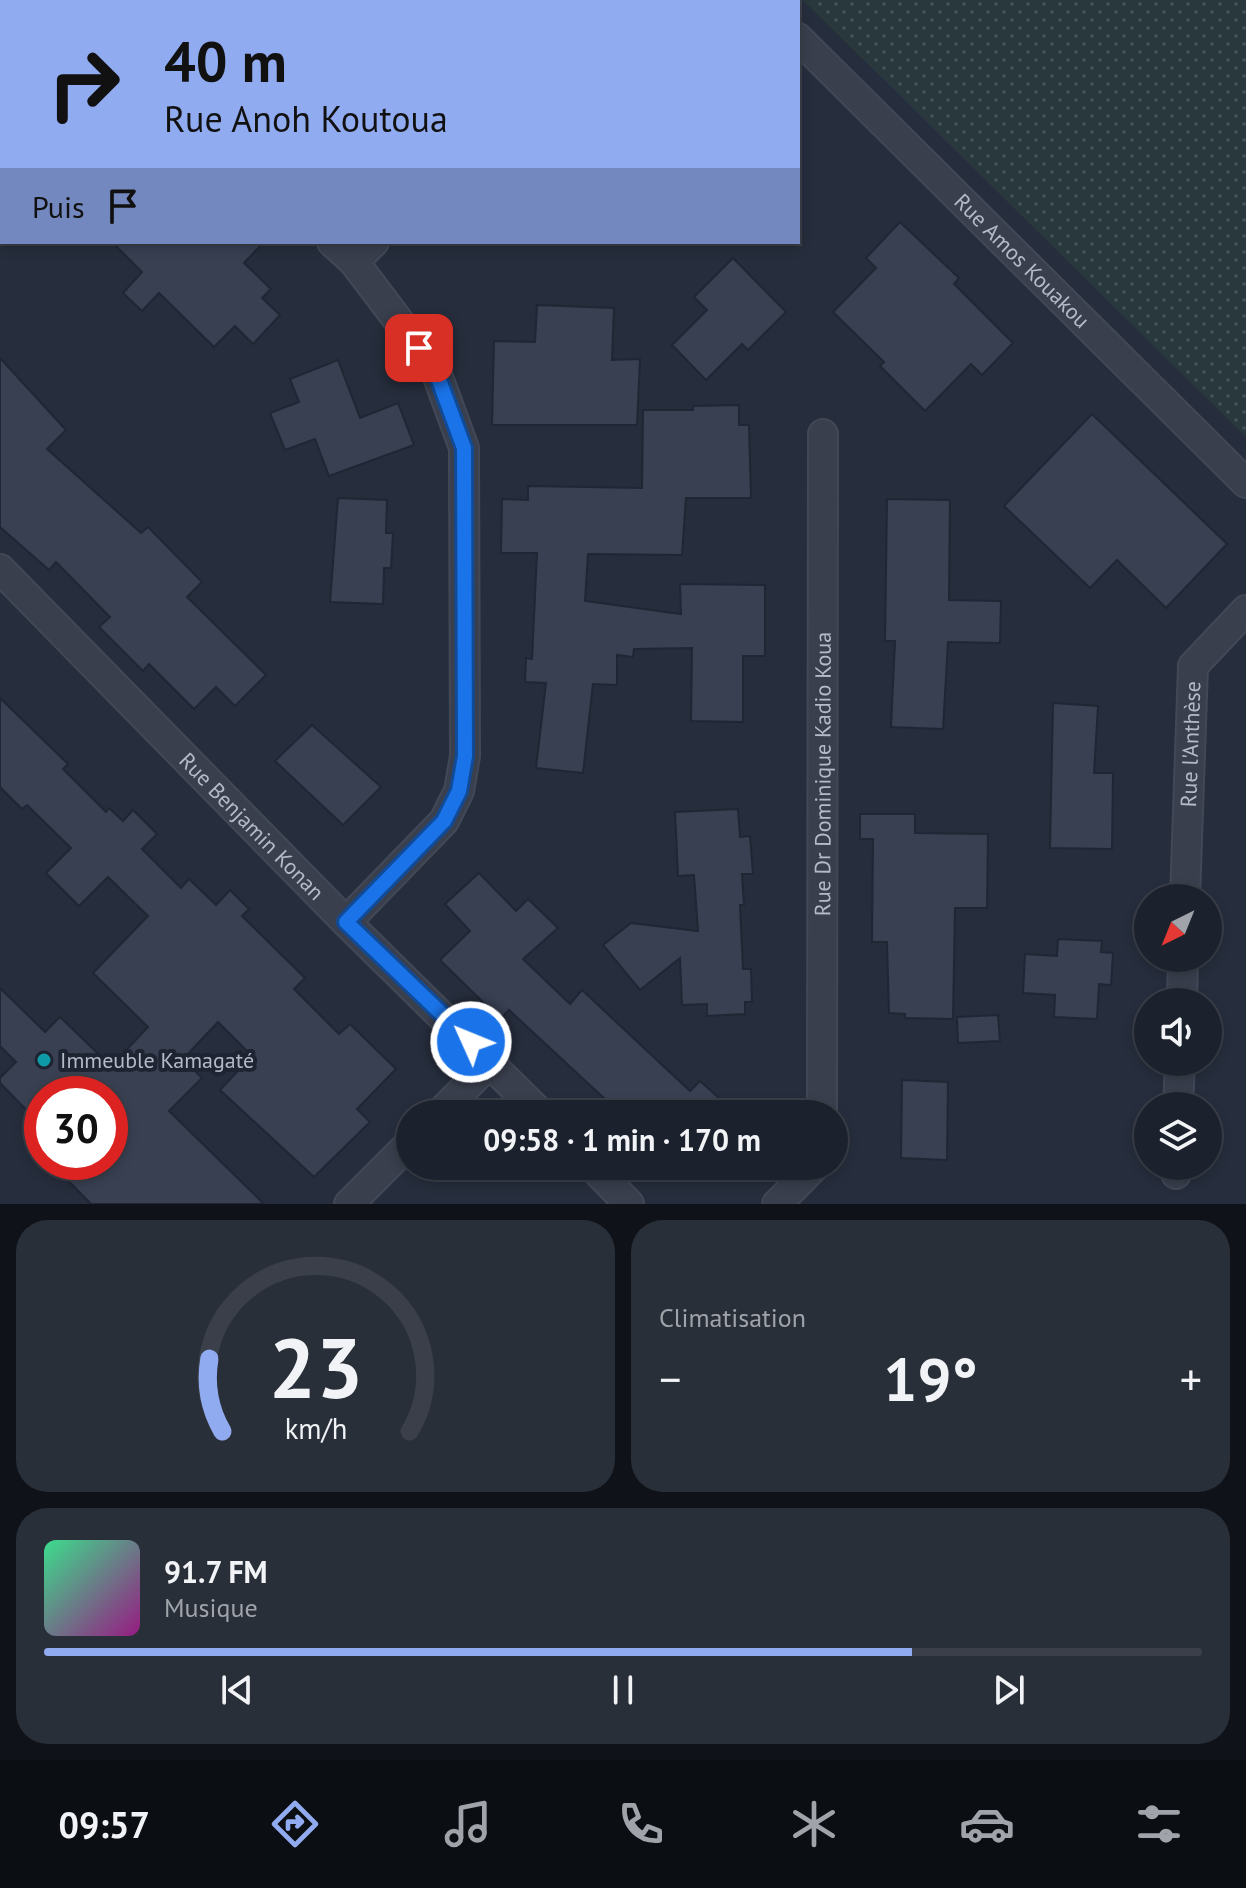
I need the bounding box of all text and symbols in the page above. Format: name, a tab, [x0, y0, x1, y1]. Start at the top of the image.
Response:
text: 40 m	[164, 25, 287, 97]
icon: right	[32, 32, 136, 136]
text: Rue Anoh Koutoua	[164, 95, 448, 142]
icon: arrive	[101, 184, 145, 228]
text: Puis	[32, 187, 85, 226]
street label: Rue Amos Kouakou	[949, 187, 1096, 334]
pin	[385, 314, 453, 382]
icon: arrive	[397, 326, 441, 370]
street label: Rue Dr Dominique Kadio Koua	[808, 632, 837, 916]
street label: Rue l'Anthèse	[1174, 680, 1206, 808]
street label: Rue Benjamin Konan	[174, 746, 330, 906]
north arrow	[1134, 884, 1222, 972]
map controls	[1134, 884, 1222, 1180]
button: sound	[1134, 988, 1222, 1076]
position arrow	[429, 1000, 513, 1084]
place label: Immeuble Kamagaté	[60, 1046, 254, 1074]
marker: Immeuble Kamagaté	[35, 1051, 53, 1069]
speed limit sign: 30	[24, 1076, 128, 1180]
button: layers	[1134, 1092, 1222, 1180]
text: 09:58 · 1 min · 170 m	[483, 1120, 761, 1159]
text: Climatisation	[659, 1301, 806, 1334]
text: 23	[268, 1313, 363, 1421]
text: 19°	[883, 1340, 978, 1418]
text: −	[659, 1350, 681, 1407]
text: +	[1180, 1350, 1202, 1407]
text: km/h	[284, 1410, 347, 1447]
text: 91.7 FM	[164, 1552, 268, 1591]
text: Musique	[164, 1591, 258, 1624]
icon: previous	[215, 1668, 259, 1712]
icon: pause	[601, 1668, 645, 1712]
icon: next	[987, 1668, 1031, 1712]
icon: directions	[267, 1796, 323, 1852]
icon: music	[440, 1796, 496, 1852]
icon: phone	[613, 1796, 669, 1852]
icon: climate	[786, 1796, 842, 1852]
icon: car	[959, 1796, 1015, 1852]
icon: filters	[1131, 1796, 1187, 1852]
text: 09:57	[58, 1801, 150, 1848]

